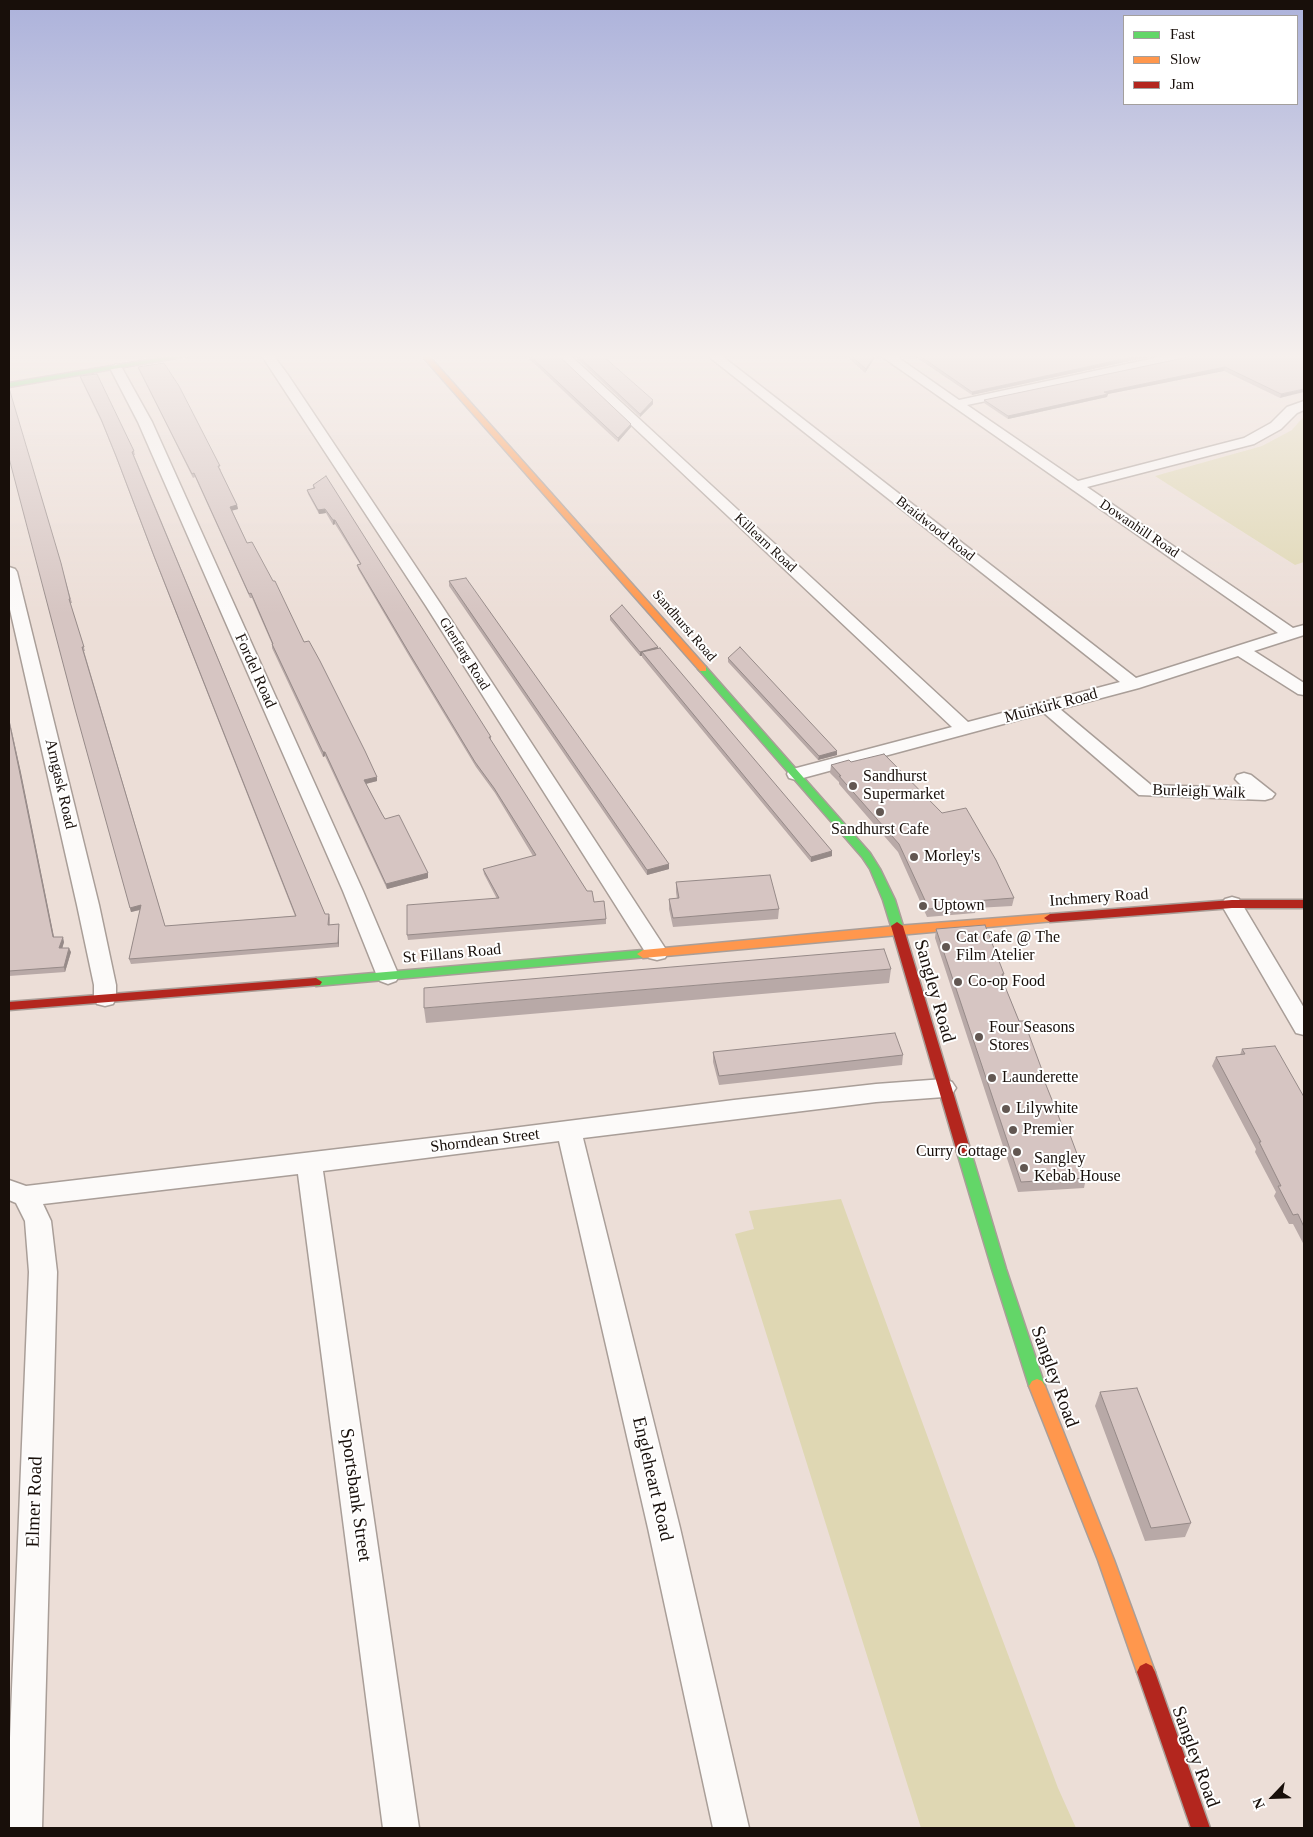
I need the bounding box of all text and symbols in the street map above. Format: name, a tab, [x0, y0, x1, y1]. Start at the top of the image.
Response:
legend	[1123, 15, 1298, 105]
text: Fast	[1170, 26, 1195, 42]
text: Slow	[1170, 51, 1201, 67]
text: Jam	[1170, 76, 1194, 92]
street label: Braidwood Road	[892, 493, 978, 565]
street label: Dowanhill Road	[1096, 496, 1182, 562]
street label: Killearn Road	[730, 510, 800, 576]
street label: Sandhurst Road	[648, 587, 720, 665]
street label: Glenfarg Road	[435, 615, 493, 693]
street label: Fordel Road	[230, 631, 280, 711]
street label: Muirkirk Road	[1002, 684, 1100, 728]
street label: Arngask Road	[40, 737, 80, 831]
place label: Sandhurst Supermarket	[863, 767, 945, 805]
marker: Sandhurst Supermarket	[847, 780, 859, 792]
street label: Burleigh Walk	[1152, 781, 1246, 803]
marker: Sandhurst Cafe	[874, 806, 886, 818]
place label: Sandhurst Cafe	[831, 820, 929, 840]
place label: Morley's	[924, 847, 980, 867]
marker: Morley's	[908, 851, 920, 863]
street label: Inchmery Road	[1049, 885, 1149, 911]
place label: Uptown	[933, 896, 985, 916]
marker: Uptown	[917, 900, 929, 912]
place label: Cat Cafe @ The Film Atelier	[956, 928, 1060, 966]
street label: Sangley Road	[908, 937, 960, 1045]
street label: St Fillans Road	[402, 940, 502, 968]
marker: Cat Cafe @ The Film Atelier	[940, 941, 952, 953]
place label: Co-op Food	[968, 972, 1045, 992]
marker: Co-op Food	[952, 976, 964, 988]
place label: Four Seasons Stores	[989, 1018, 1075, 1056]
marker: Four Seasons Stores	[973, 1031, 985, 1043]
place label: Launderette	[1002, 1068, 1078, 1088]
marker: Launderette	[986, 1072, 998, 1084]
place label: Lilywhite	[1016, 1099, 1078, 1119]
marker: Lilywhite	[1000, 1103, 1012, 1115]
place label: Premier	[1023, 1120, 1074, 1140]
marker: Premier	[1007, 1124, 1019, 1136]
street label: Shorndean Street	[429, 1125, 541, 1157]
place label: Curry Cottage	[916, 1142, 1007, 1162]
marker: Curry Cottage	[1011, 1146, 1023, 1158]
place label: Sangley Kebab House	[1034, 1149, 1121, 1187]
marker: Sangley Kebab House	[1018, 1162, 1030, 1174]
street label: Sangley Road	[1025, 1323, 1083, 1431]
street label: Engleheart Road	[627, 1414, 677, 1544]
street label: Sportsbank Street	[334, 1427, 376, 1563]
street label: Elmer Road	[22, 1456, 48, 1548]
street label: Sangley Road	[1166, 1703, 1224, 1811]
north arrow	[1248, 1772, 1298, 1822]
text: N	[1250, 1796, 1268, 1811]

